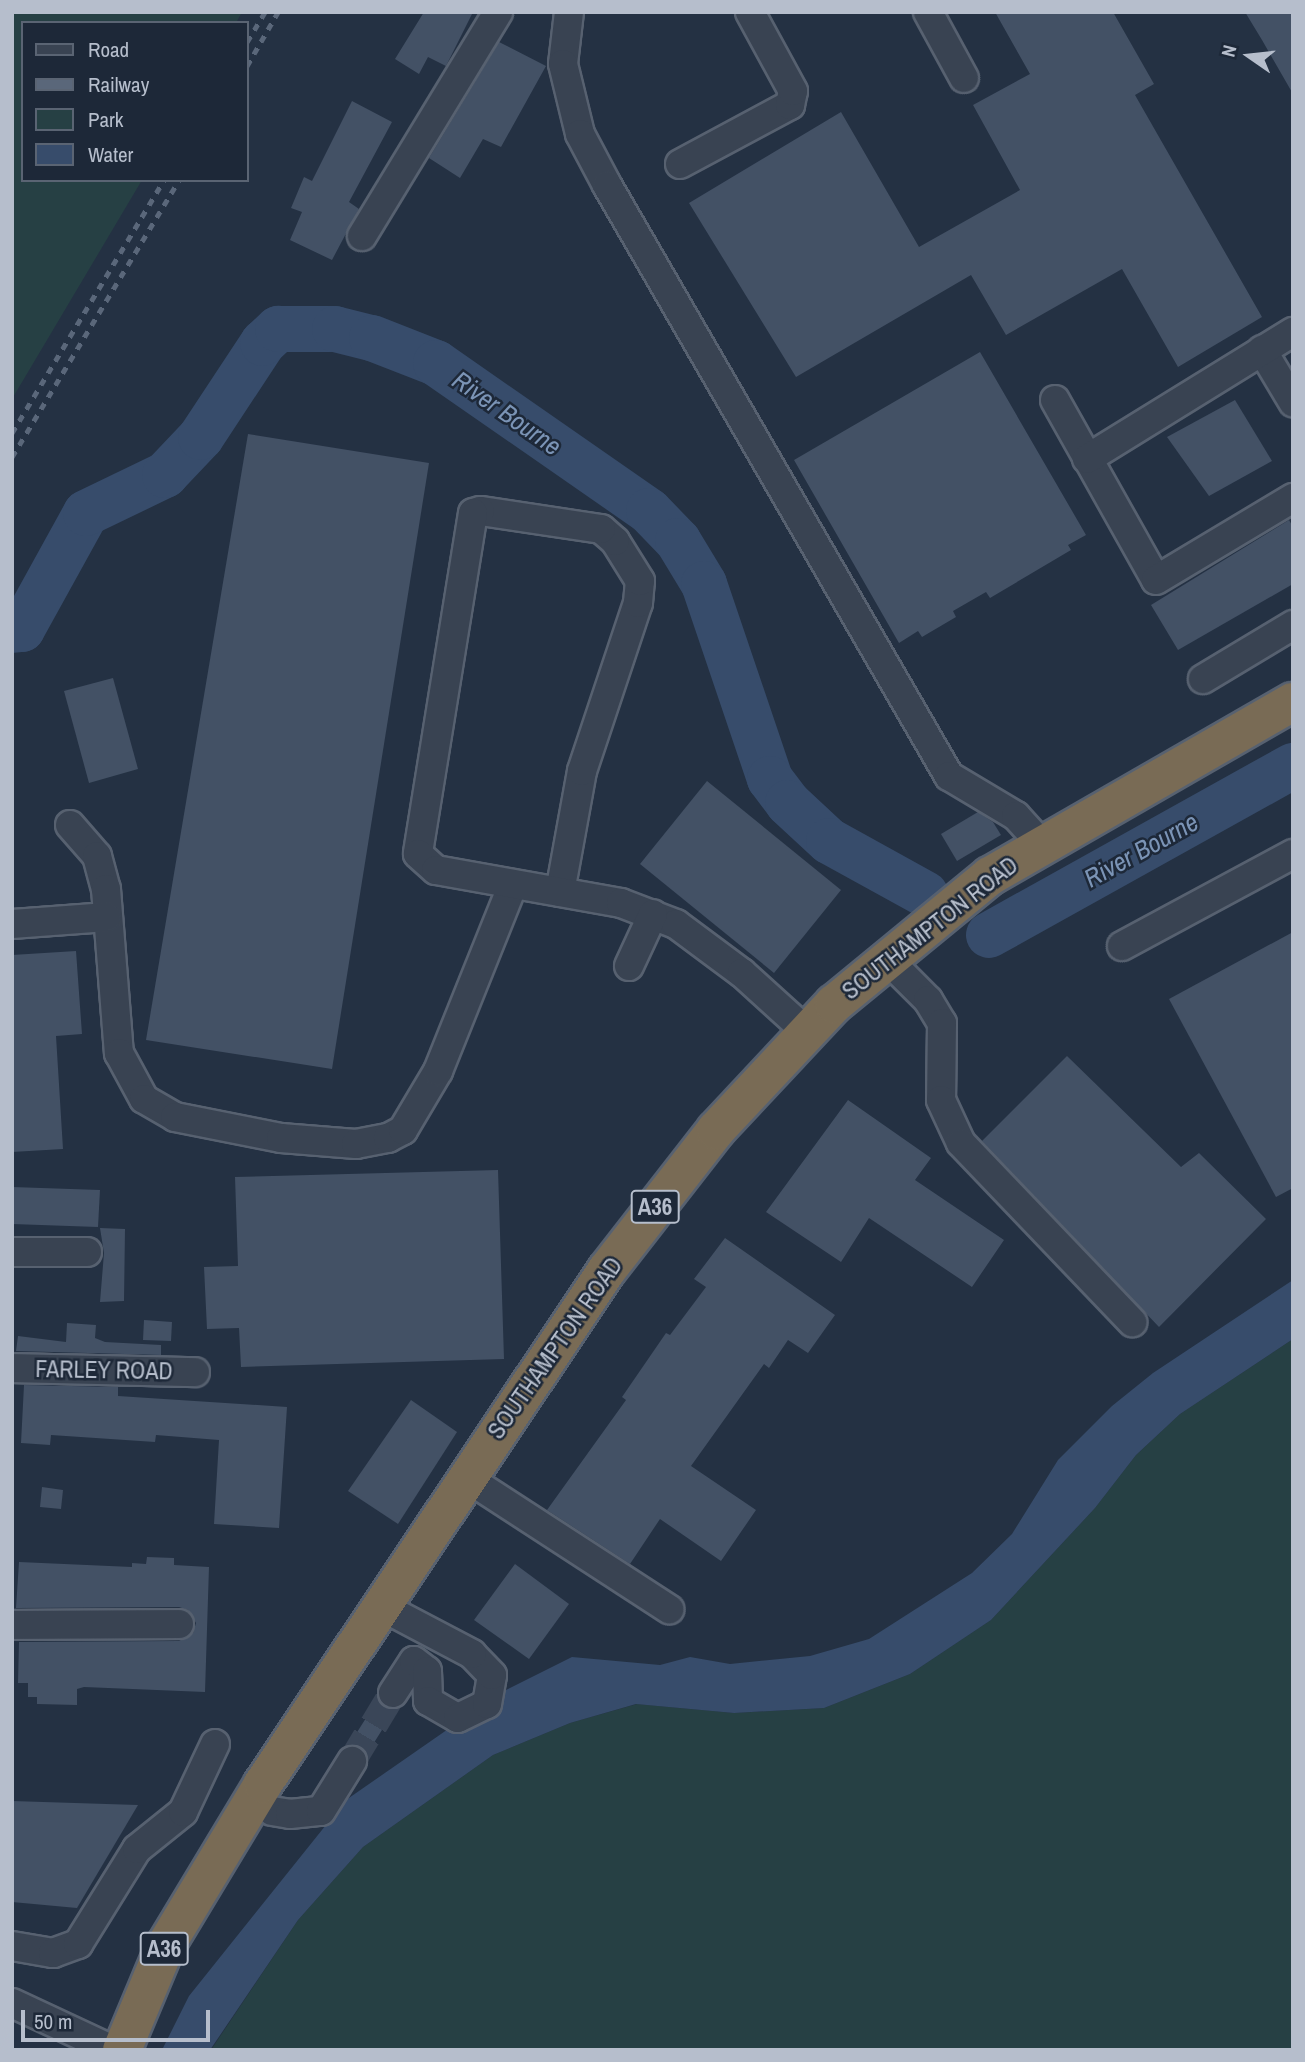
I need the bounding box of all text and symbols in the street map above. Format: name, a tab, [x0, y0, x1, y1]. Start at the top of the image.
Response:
legend	[21, 21, 248, 182]
north arrow	[1214, 21, 1284, 91]
text: Road	[88, 35, 129, 64]
text: N	[1215, 42, 1243, 60]
text: Railway	[88, 70, 149, 99]
text: Park	[88, 105, 123, 134]
text: Water	[88, 140, 133, 169]
water label: River Bourne	[447, 364, 567, 462]
water label: River Bourne	[1079, 806, 1203, 894]
street label: SOUTHAMPTON ROAD	[836, 850, 1024, 1006]
road number: A36	[630, 1188, 680, 1226]
street label: SOUTHAMPTON ROAD	[482, 1252, 628, 1444]
street label: FARLEY ROAD	[35, 1354, 173, 1386]
road number: A36	[140, 1930, 188, 1968]
scale bar	[24, 1996, 214, 2040]
text: 50 m	[34, 2007, 72, 2036]

